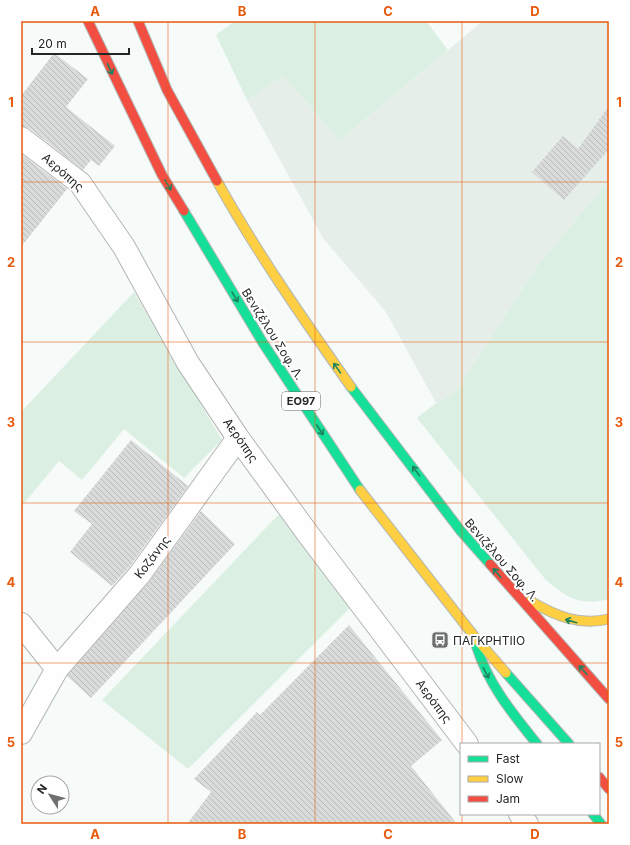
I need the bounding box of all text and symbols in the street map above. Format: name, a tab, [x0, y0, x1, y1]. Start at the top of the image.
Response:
text: A	[90, 3, 100, 19]
text: B	[238, 3, 247, 19]
text: C	[383, 3, 393, 19]
text: D	[530, 3, 540, 19]
scale bar	[32, 30, 129, 56]
text: 20 m	[38, 36, 67, 51]
one-way arrow	[107, 63, 114, 75]
text: 1	[8, 94, 14, 110]
text: 1	[616, 94, 622, 110]
street label: Αερόπης	[39, 150, 87, 194]
one-way arrow	[164, 179, 172, 190]
text: 2	[7, 254, 15, 270]
text: 2	[615, 254, 623, 270]
street label: Βενιζέλου Σοφ. Λ.	[239, 285, 307, 383]
one-way arrow	[232, 291, 240, 303]
one-way arrow	[333, 362, 341, 373]
road number: ΕΟ97	[282, 392, 320, 410]
text: 3	[7, 414, 15, 430]
text: 3	[615, 414, 623, 430]
street label: Αερόπης	[220, 415, 262, 465]
one-way arrow	[316, 424, 324, 435]
one-way arrow	[411, 466, 420, 477]
street label: Βενιζέλου Σοφ. Λ.	[462, 515, 542, 605]
street label: Κοζάνης	[131, 532, 173, 581]
one-way arrow	[493, 568, 502, 578]
text: 4	[7, 574, 16, 590]
text: 4	[615, 574, 624, 590]
one-way arrow	[565, 617, 578, 624]
bus stop icon: ΠΑΓΚΡΗΤΙΙΟ	[430, 630, 450, 650]
place label: ΠΑΓΚΡΗΤΙΙΟ	[453, 633, 525, 648]
one-way arrow	[578, 665, 588, 675]
one-way arrow	[483, 666, 490, 678]
street label: Αερόπης	[413, 676, 455, 726]
text: 5	[7, 734, 15, 750]
text: 5	[615, 734, 623, 750]
legend	[460, 743, 600, 815]
text: Fast	[496, 751, 520, 766]
text: Slow	[496, 771, 524, 786]
north arrow	[30, 775, 70, 815]
text: N	[34, 782, 50, 797]
text: Jam	[496, 791, 520, 806]
text: A	[90, 826, 100, 842]
text: B	[238, 826, 247, 842]
text: C	[383, 826, 393, 842]
text: D	[530, 826, 540, 842]

